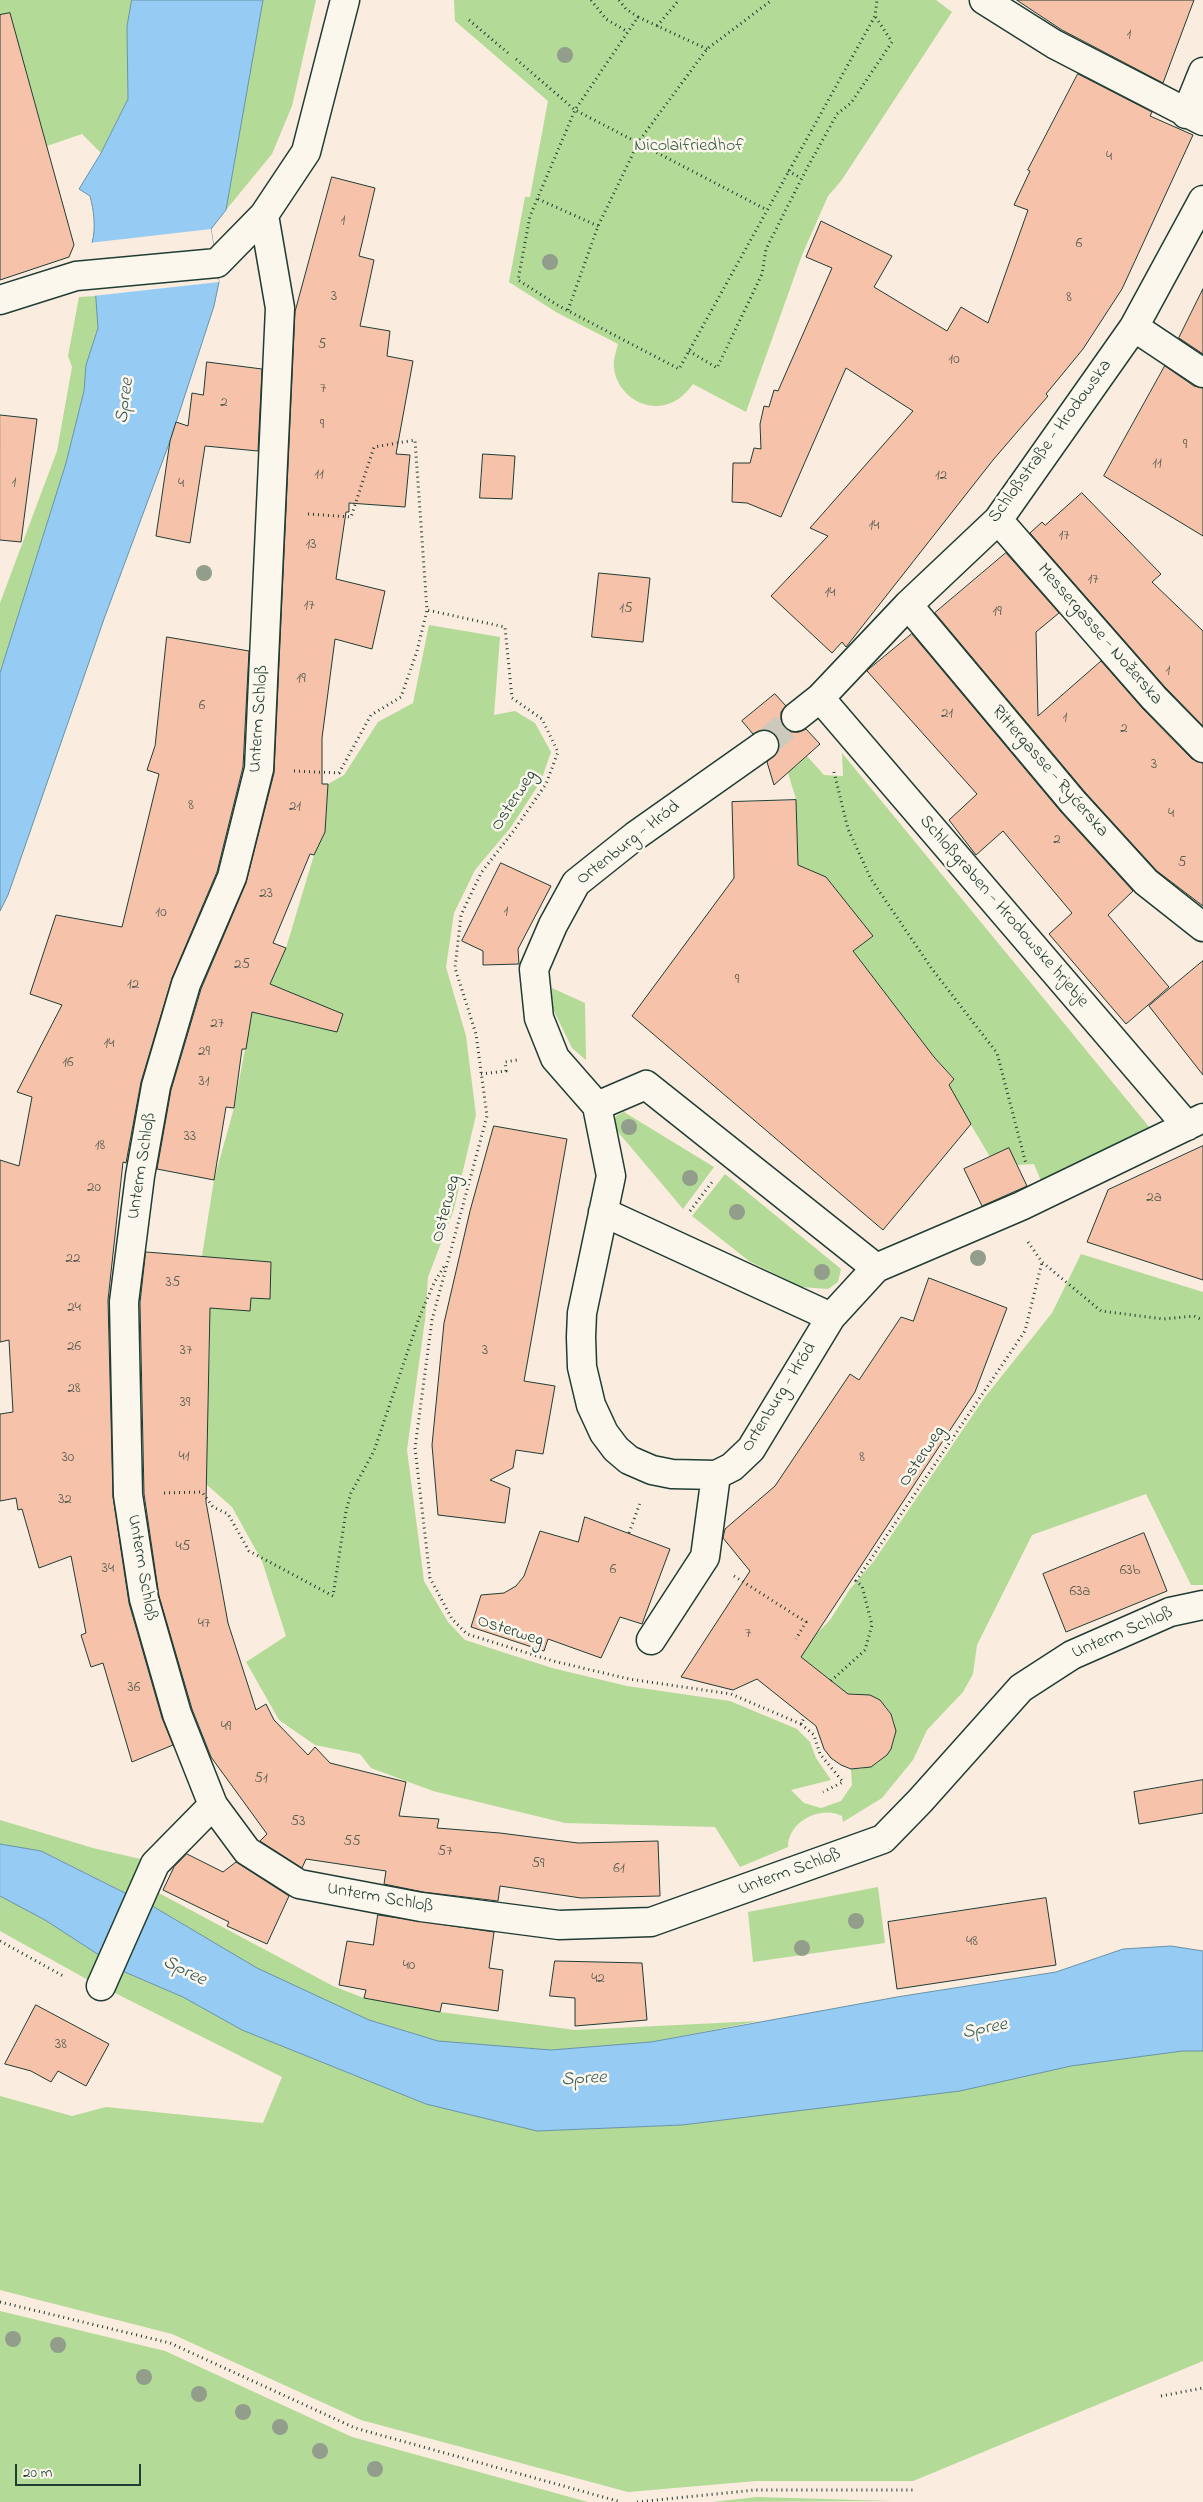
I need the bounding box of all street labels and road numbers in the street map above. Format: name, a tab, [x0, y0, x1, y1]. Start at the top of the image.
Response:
street label: Schloßstraße - Hrodowska	[985, 356, 1117, 528]
street label: Messergasse - Nožerska	[1032, 560, 1166, 710]
street label: Unterm Schloß	[245, 664, 275, 774]
street label: Rittergasse - Ryćerska	[986, 702, 1112, 842]
street label: Osterweg	[487, 766, 543, 836]
street label: Ortenburg - Hród	[573, 797, 685, 891]
street label: Schloßgraben - Hrodowske hrjebje	[914, 811, 1092, 1013]
street label: Unterm Schloß	[124, 1111, 162, 1221]
street label: Osterweg	[428, 1173, 466, 1245]
street label: Ortenburg - Hród	[738, 1339, 822, 1457]
street label: Osterweg	[895, 1423, 951, 1491]
street label: Unterm Schloß	[121, 1513, 161, 1623]
street label: Unterm Schloß	[1069, 1603, 1177, 1665]
street label: Osterweg	[474, 1611, 546, 1653]
street label: Unterm Schloß	[736, 1844, 844, 1902]
street label: Unterm Schloß	[325, 1879, 435, 1919]

